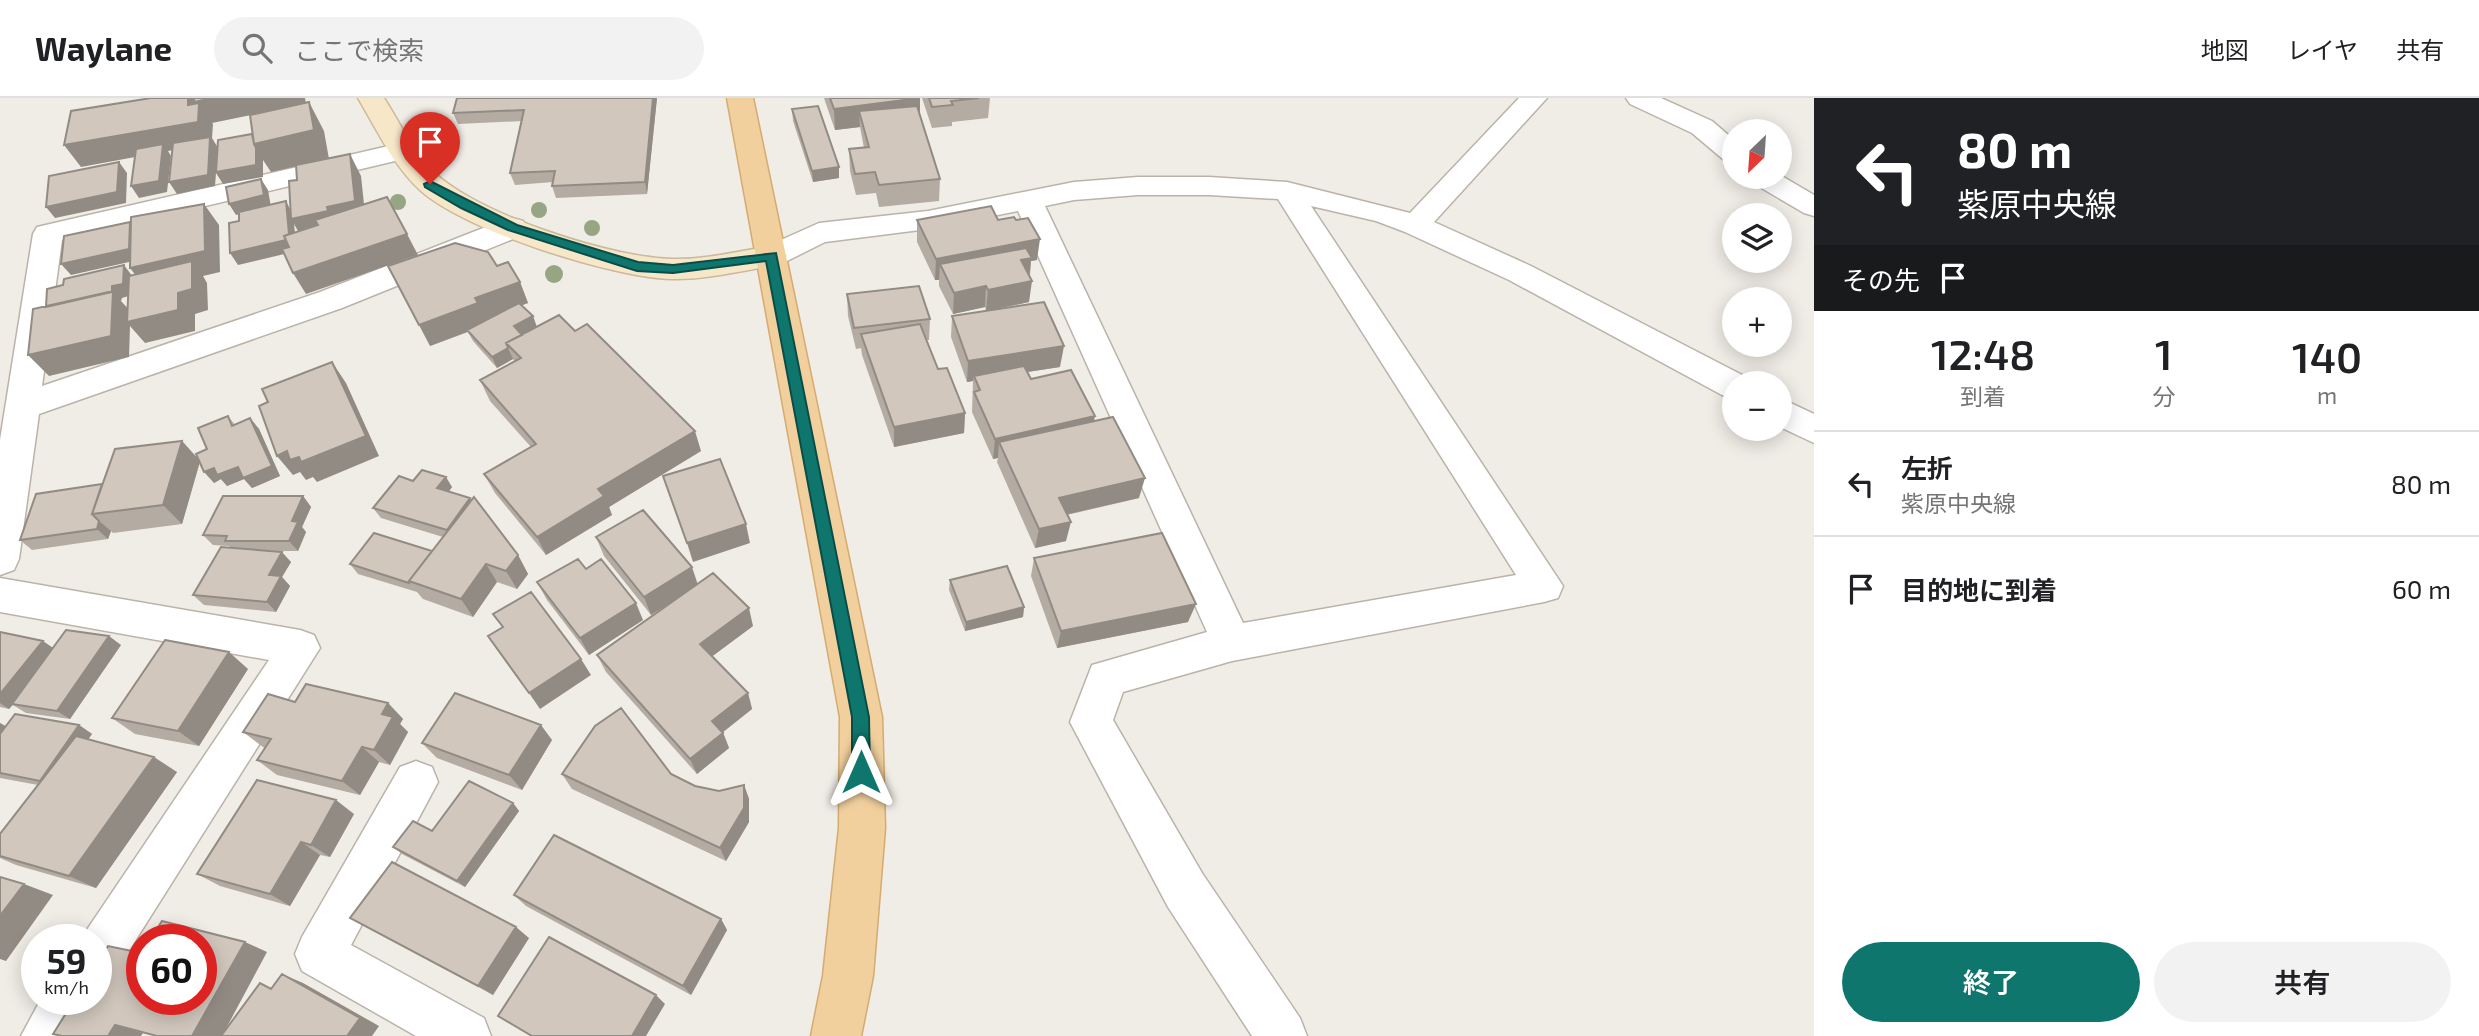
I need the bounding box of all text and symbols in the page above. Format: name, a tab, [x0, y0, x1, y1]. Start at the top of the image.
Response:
search box	[214, 17, 704, 80]
text: Waylane	[35, 28, 172, 68]
icon: search	[238, 29, 276, 67]
text: ここで検索	[294, 34, 424, 65]
text: 地図	[2201, 35, 2249, 64]
text: レイヤ	[2287, 35, 2358, 64]
text: 共有	[2396, 35, 2444, 64]
pin	[400, 112, 460, 184]
north arrow	[1722, 119, 1792, 189]
map controls	[1722, 119, 1792, 441]
text: 80 m	[1957, 119, 2072, 178]
icon: arrive	[411, 123, 449, 161]
icon: left	[1842, 126, 1933, 217]
text: 紫原中央線	[1957, 184, 2117, 222]
button: layers	[1722, 203, 1792, 273]
icon: arrive	[1934, 259, 1972, 297]
text: その先	[1842, 264, 1920, 295]
button: +	[1722, 287, 1792, 357]
text: 12:48	[1931, 328, 2035, 378]
text: 1	[2155, 328, 2172, 378]
text: 140	[2292, 331, 2362, 381]
button: −	[1722, 371, 1792, 441]
text: m	[2317, 381, 2337, 409]
text: 到着	[1960, 382, 2006, 410]
text: 分	[2152, 382, 2175, 410]
text: 左折	[1901, 452, 1953, 483]
icon: left	[1842, 465, 1880, 503]
text: 80 m	[2391, 468, 2451, 499]
text: 紫原中央線	[1901, 489, 2016, 517]
icon: arrive	[1842, 570, 1880, 608]
text: 60 m	[2392, 573, 2451, 604]
text: 目的地に到着	[1901, 574, 2057, 605]
position arrow	[824, 735, 898, 809]
speed limit sign: 60	[126, 924, 217, 1015]
text: 59	[47, 939, 86, 981]
button: 終了	[1842, 942, 2140, 1022]
button: 共有	[2154, 942, 2451, 1022]
text: km/h	[44, 976, 89, 998]

